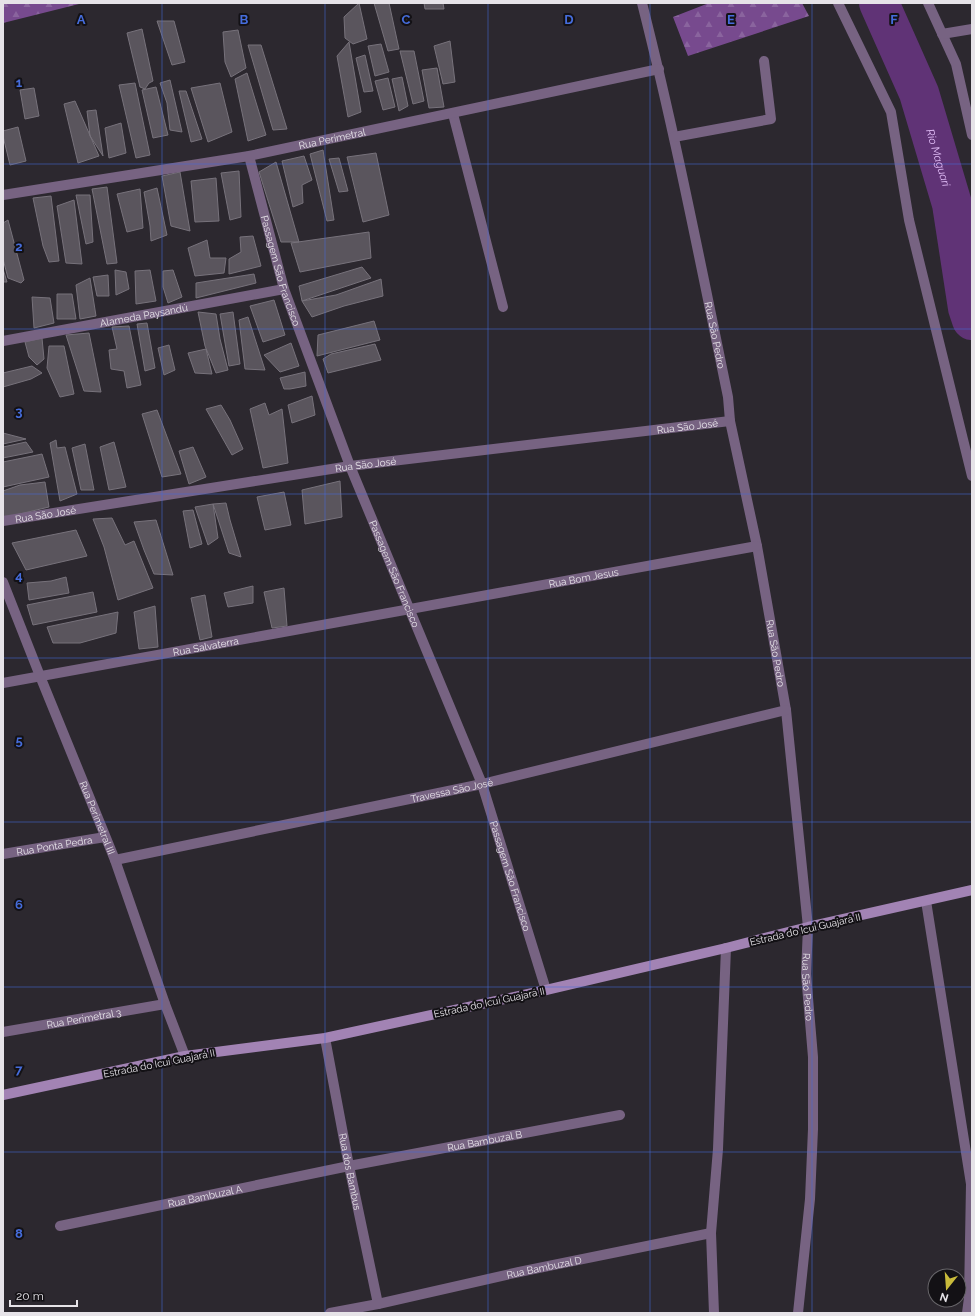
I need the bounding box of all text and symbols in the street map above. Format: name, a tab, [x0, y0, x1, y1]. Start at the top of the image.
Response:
text: A	[77, 12, 86, 27]
text: B	[240, 12, 249, 27]
text: C	[402, 12, 411, 27]
text: D	[564, 12, 574, 27]
text: E	[727, 12, 735, 27]
text: F	[890, 12, 898, 27]
text: 1	[16, 75, 23, 90]
street label: Rua Perimetral	[298, 126, 367, 151]
water label: Rio Maguari	[923, 127, 953, 189]
street label: Passagem São Francisco	[259, 214, 302, 328]
text: 2	[15, 239, 23, 254]
street label: Rua São Pedro	[703, 301, 727, 370]
street label: Alameda Paysandú	[99, 302, 189, 329]
text: 3	[15, 404, 23, 419]
street label: Rua São José	[656, 417, 719, 436]
street label: Rua São José	[334, 456, 397, 474]
street label: Rua São José	[14, 504, 77, 525]
street label: Passagem São Francisco	[367, 519, 421, 629]
street label: Rua Bom Jesus	[548, 566, 620, 590]
text: 4	[15, 568, 23, 583]
street label: Rua São Pedro	[764, 619, 787, 688]
street label: Rua Salvaterra	[172, 635, 240, 658]
text: 5	[15, 733, 23, 748]
street label: Travessa São José	[410, 776, 494, 805]
street label: Rua Perimetral III	[77, 780, 117, 856]
street label: Passagem São Francisco	[488, 820, 532, 933]
street label: Rua Ponta Pedra	[16, 834, 93, 858]
text: 6	[15, 897, 23, 912]
street label: Estrada do Icui Guajará II	[749, 911, 862, 948]
street label: Rua São Pedro	[800, 953, 815, 1021]
street label: Estrada do Icui Guajará II	[433, 985, 546, 1020]
street label: Rua Perimetral 3	[46, 1007, 122, 1030]
street label: Estrada do Icui Guajará II	[102, 1047, 216, 1080]
text: 7	[15, 1062, 23, 1077]
street label: Rua Bambuzal B	[446, 1129, 523, 1153]
street label: Rua dos Bambus	[337, 1132, 363, 1211]
street label: Rua Bambuzal A	[167, 1183, 243, 1209]
text: 8	[15, 1226, 23, 1241]
street label: Rua Bambuzal D	[506, 1254, 583, 1281]
north arrow	[927, 1268, 967, 1308]
scale bar	[10, 1282, 77, 1308]
text: 20 m	[16, 1289, 44, 1303]
text: N	[938, 1290, 950, 1305]

